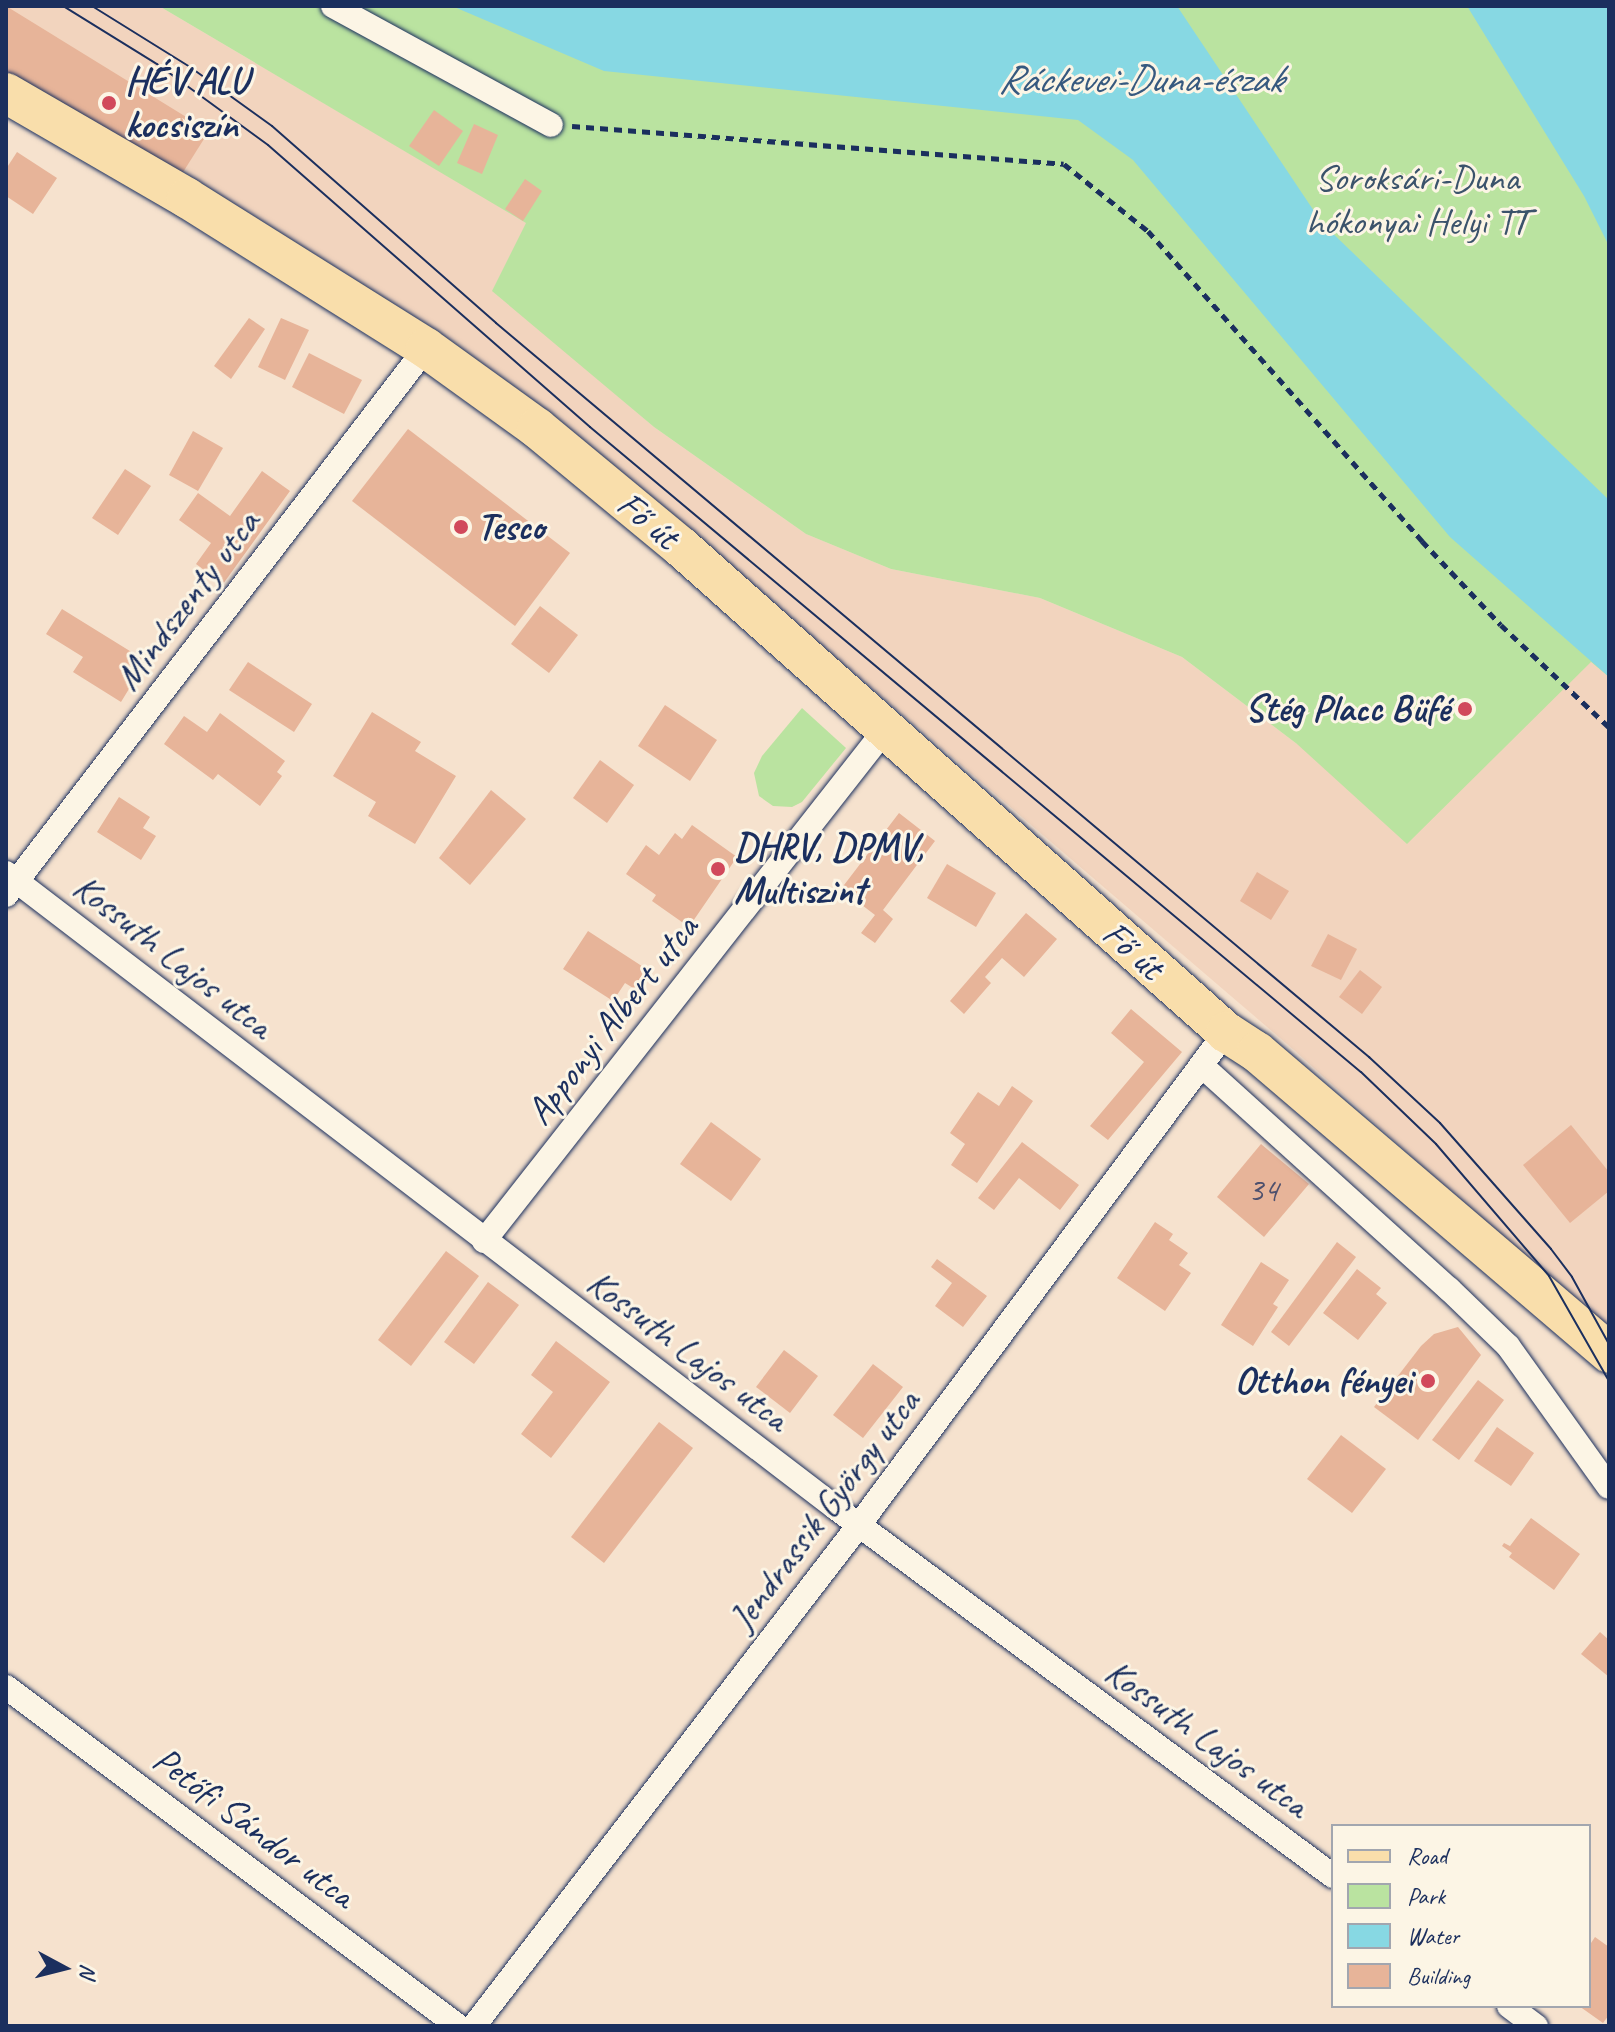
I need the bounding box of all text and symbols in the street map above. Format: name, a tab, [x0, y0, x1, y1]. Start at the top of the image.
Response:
water label: Ráckevei-Duna-észak	[998, 55, 1282, 103]
place label: HÉV ALU kocsiszín	[125, 58, 248, 148]
marker: HÉV ALU kocsiszín	[100, 94, 118, 112]
park label: Soroksári-Duna hókonyai Helyi TT	[1305, 155, 1529, 244]
street label: Fő út	[608, 481, 688, 559]
street label: Mindszenty utca	[105, 502, 269, 698]
place label: Tesco	[477, 504, 544, 550]
marker: Tesco	[452, 518, 470, 536]
place label: Stég Placc Büfé	[1245, 686, 1449, 732]
marker: Stég Placc Büfé	[1456, 700, 1474, 718]
place label: DHRV, DPMV, Multiszint	[734, 824, 924, 914]
marker: DHRV, DPMV, Multiszint	[709, 860, 727, 878]
street label: Kossuth Lajos utca	[64, 864, 282, 1048]
street label: Apponyi Albert utca	[516, 906, 708, 1134]
street label: Fő út	[1093, 911, 1173, 989]
house number: 34	[1248, 1170, 1278, 1210]
street label: Kossuth Lajos utca	[578, 1259, 798, 1441]
place label: Otthon fényei	[1235, 1358, 1412, 1404]
marker: Otthon fényei	[1419, 1372, 1437, 1390]
street label: Jendrassik György utca	[719, 1380, 929, 1640]
street label: Kossuth Lajos utca	[1096, 1649, 1318, 1827]
street label: Petőfi Sándor utca	[144, 1736, 364, 1918]
legend	[1331, 1824, 1591, 2008]
text: Road	[1407, 1841, 1447, 1871]
text: Park	[1407, 1881, 1445, 1911]
text: Water	[1407, 1921, 1459, 1951]
north arrow	[24, 1928, 104, 2008]
text: Building	[1407, 1961, 1470, 1991]
text: N	[73, 1962, 103, 1979]

